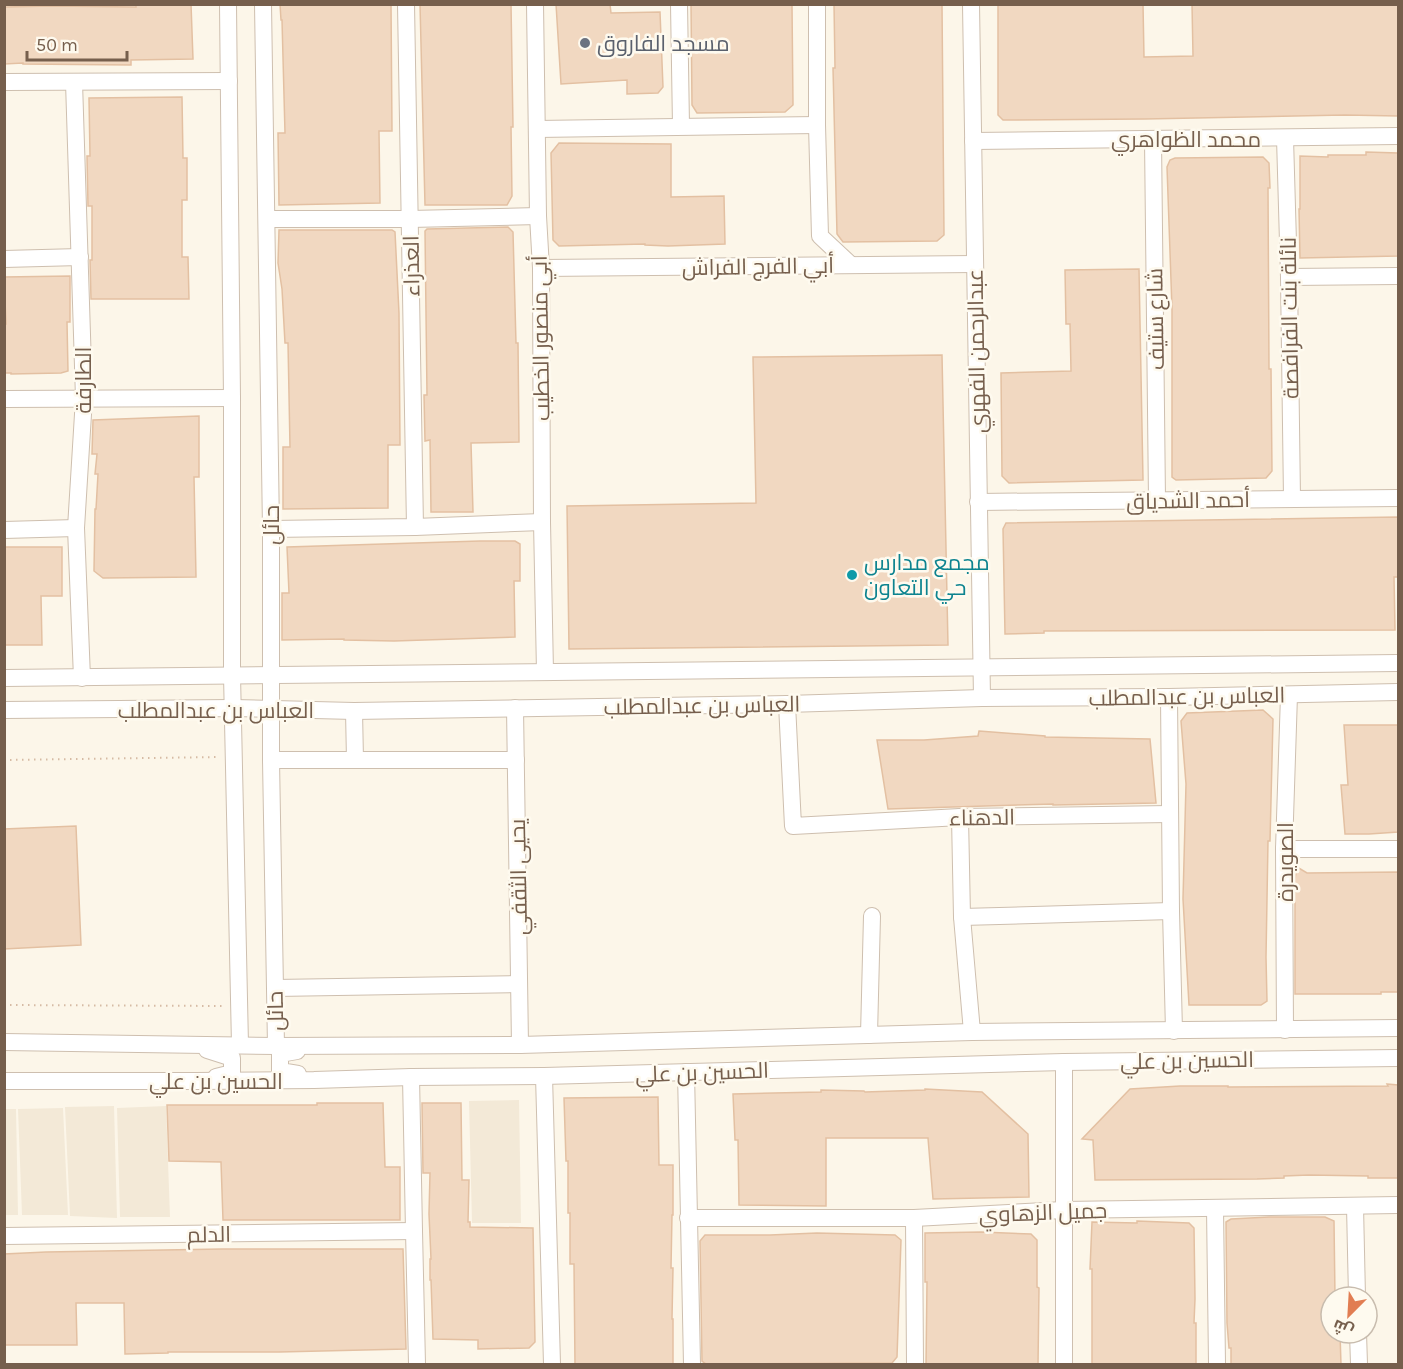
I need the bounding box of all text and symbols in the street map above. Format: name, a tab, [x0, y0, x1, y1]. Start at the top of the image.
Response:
scale bar	[27, 24, 128, 62]
place label: مسجد الفاروق	[597, 31, 730, 57]
text: 50 m	[36, 34, 78, 56]
marker: مسجد الفاروق	[578, 36, 592, 50]
street label: محمد الظواهري	[1111, 127, 1261, 156]
street label: العذراء	[398, 235, 426, 297]
street label: نائلة بنت الفرافصة	[1276, 237, 1304, 399]
street label: أبي الفرج الفراش	[682, 252, 834, 284]
street label: أبي منصور الخطيب	[526, 255, 558, 421]
street label: شارع ستيف	[1142, 268, 1171, 370]
street label: عبدالرحمن الفهري	[963, 269, 994, 433]
street label: الطارفة	[71, 347, 97, 413]
street label: أحمد الشدياق	[1126, 486, 1250, 515]
street label: حائل	[259, 505, 285, 545]
place label: مجمع مدارس حي التعاون	[864, 550, 990, 604]
marker: مجمع مدارس حي التعاون	[845, 568, 859, 582]
street label: العباس بن عبدالمطلب	[1089, 682, 1286, 712]
street label: العباس بن عبدالمطلب	[604, 691, 801, 721]
street label: العباس بن عبدالمطلب	[118, 698, 314, 724]
street label: الدهناء	[949, 804, 1015, 832]
street label: يحيى الثقفي	[505, 818, 536, 935]
street label: الصويدرة	[1273, 822, 1299, 902]
street label: حائل	[263, 991, 289, 1031]
street label: الحسين بن علي	[1120, 1047, 1254, 1078]
street label: الحسين بن علي	[635, 1058, 769, 1091]
street label: الحسين بن علي	[149, 1069, 283, 1098]
street label: جميل الزهاوي	[978, 1198, 1108, 1231]
street label: الدلم	[187, 1222, 231, 1250]
north arrow	[1319, 1285, 1379, 1345]
text: ش	[1330, 1315, 1356, 1341]

